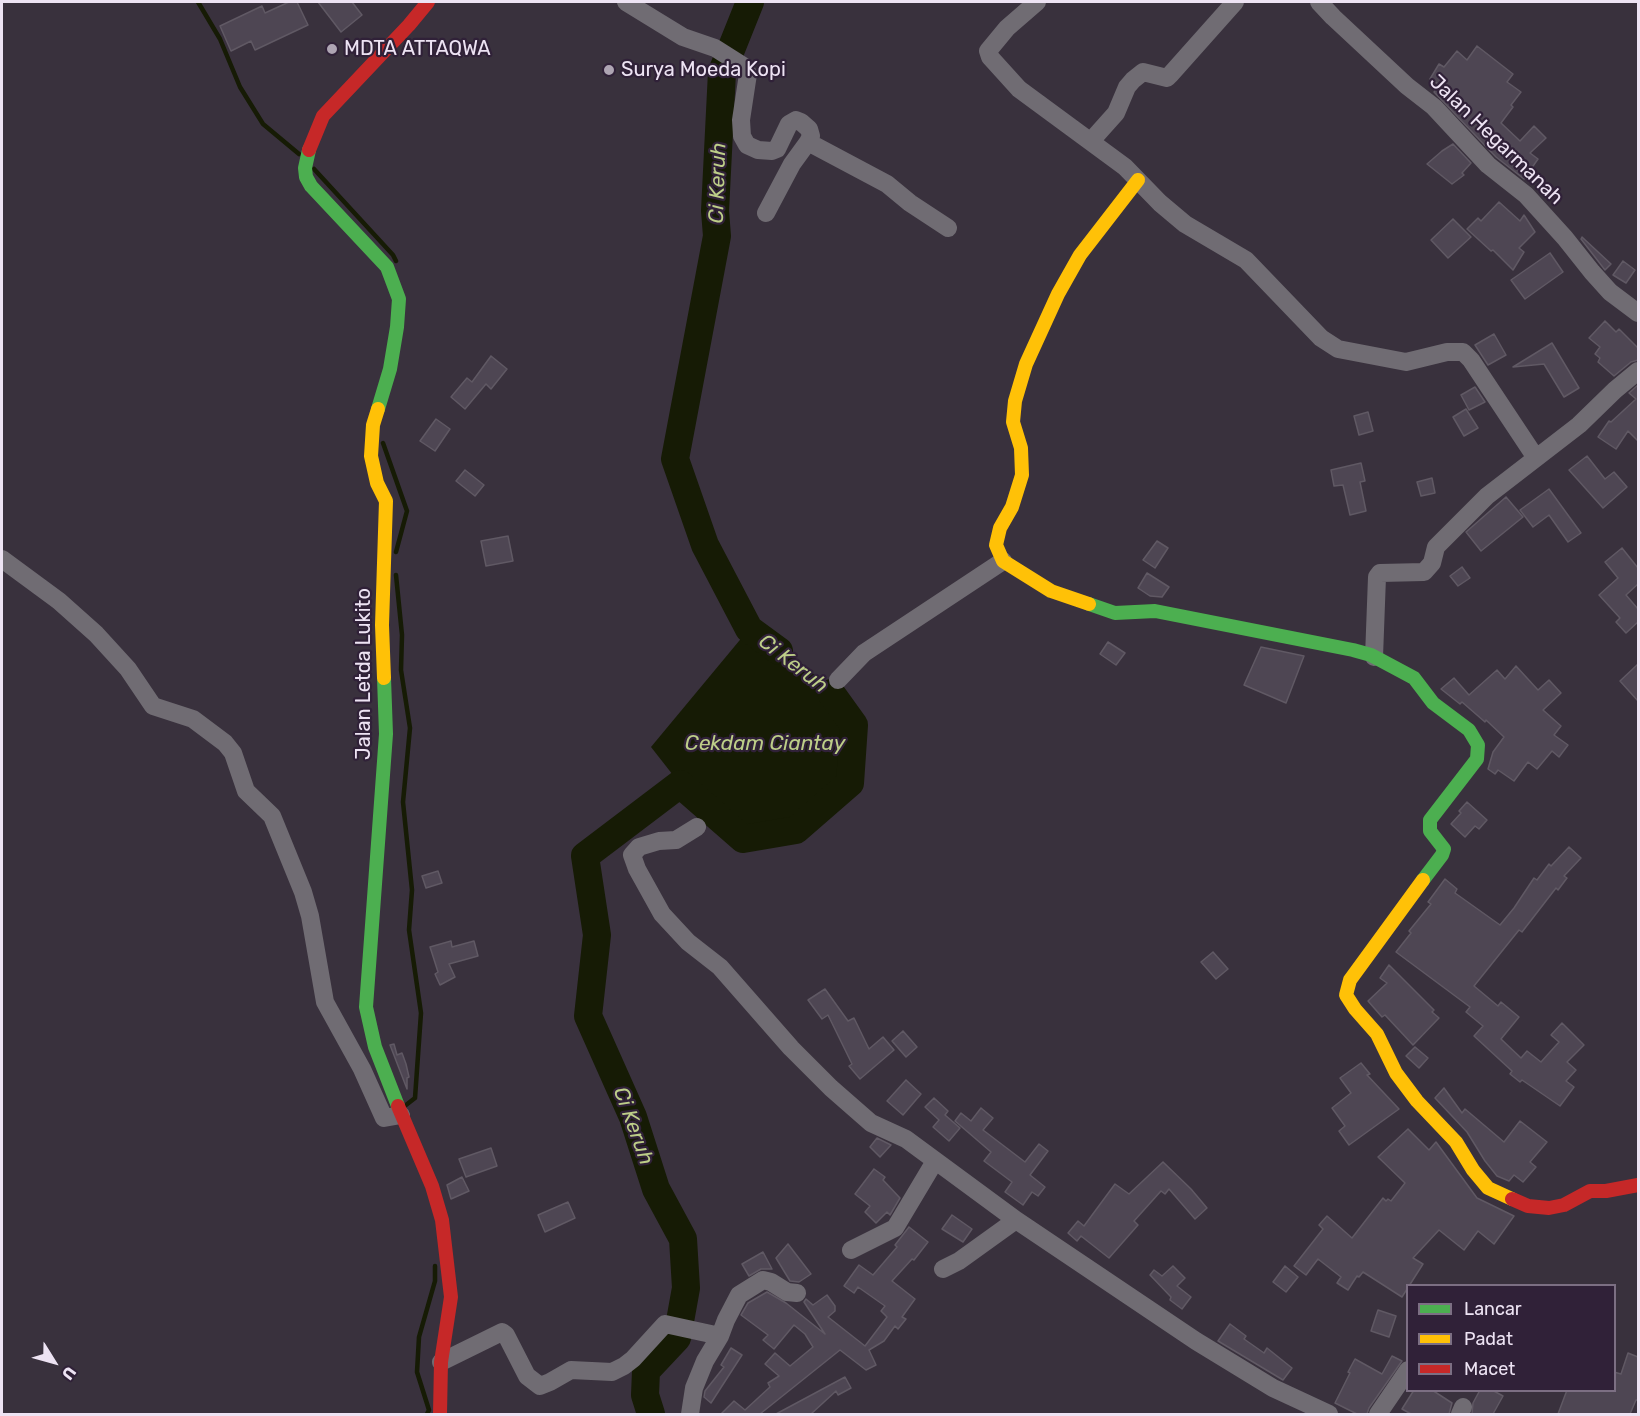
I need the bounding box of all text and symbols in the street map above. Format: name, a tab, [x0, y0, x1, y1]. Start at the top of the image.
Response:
place label: MDTA ATTAQWA	[344, 37, 491, 61]
marker: MDTA ATTAQWA	[325, 42, 339, 56]
place label: Surya Moeda Kopi	[621, 58, 786, 82]
marker: Surya Moeda Kopi	[602, 63, 616, 77]
street label: Jalan Hegarmanah	[1424, 70, 1568, 210]
water label: Ci Keruh	[704, 142, 732, 224]
street label: Jalan Letda Lukito	[352, 588, 376, 760]
water label: Ci Keruh	[753, 629, 833, 699]
water label: Cekdam Ciantay	[685, 731, 845, 757]
water label: Ci Keruh	[607, 1084, 659, 1168]
legend	[1406, 1284, 1616, 1392]
text: Lancar	[1464, 1298, 1522, 1320]
text: Padat	[1464, 1328, 1513, 1350]
north arrow	[24, 1332, 84, 1392]
text: Macet	[1464, 1358, 1515, 1380]
text: U	[58, 1363, 80, 1383]

